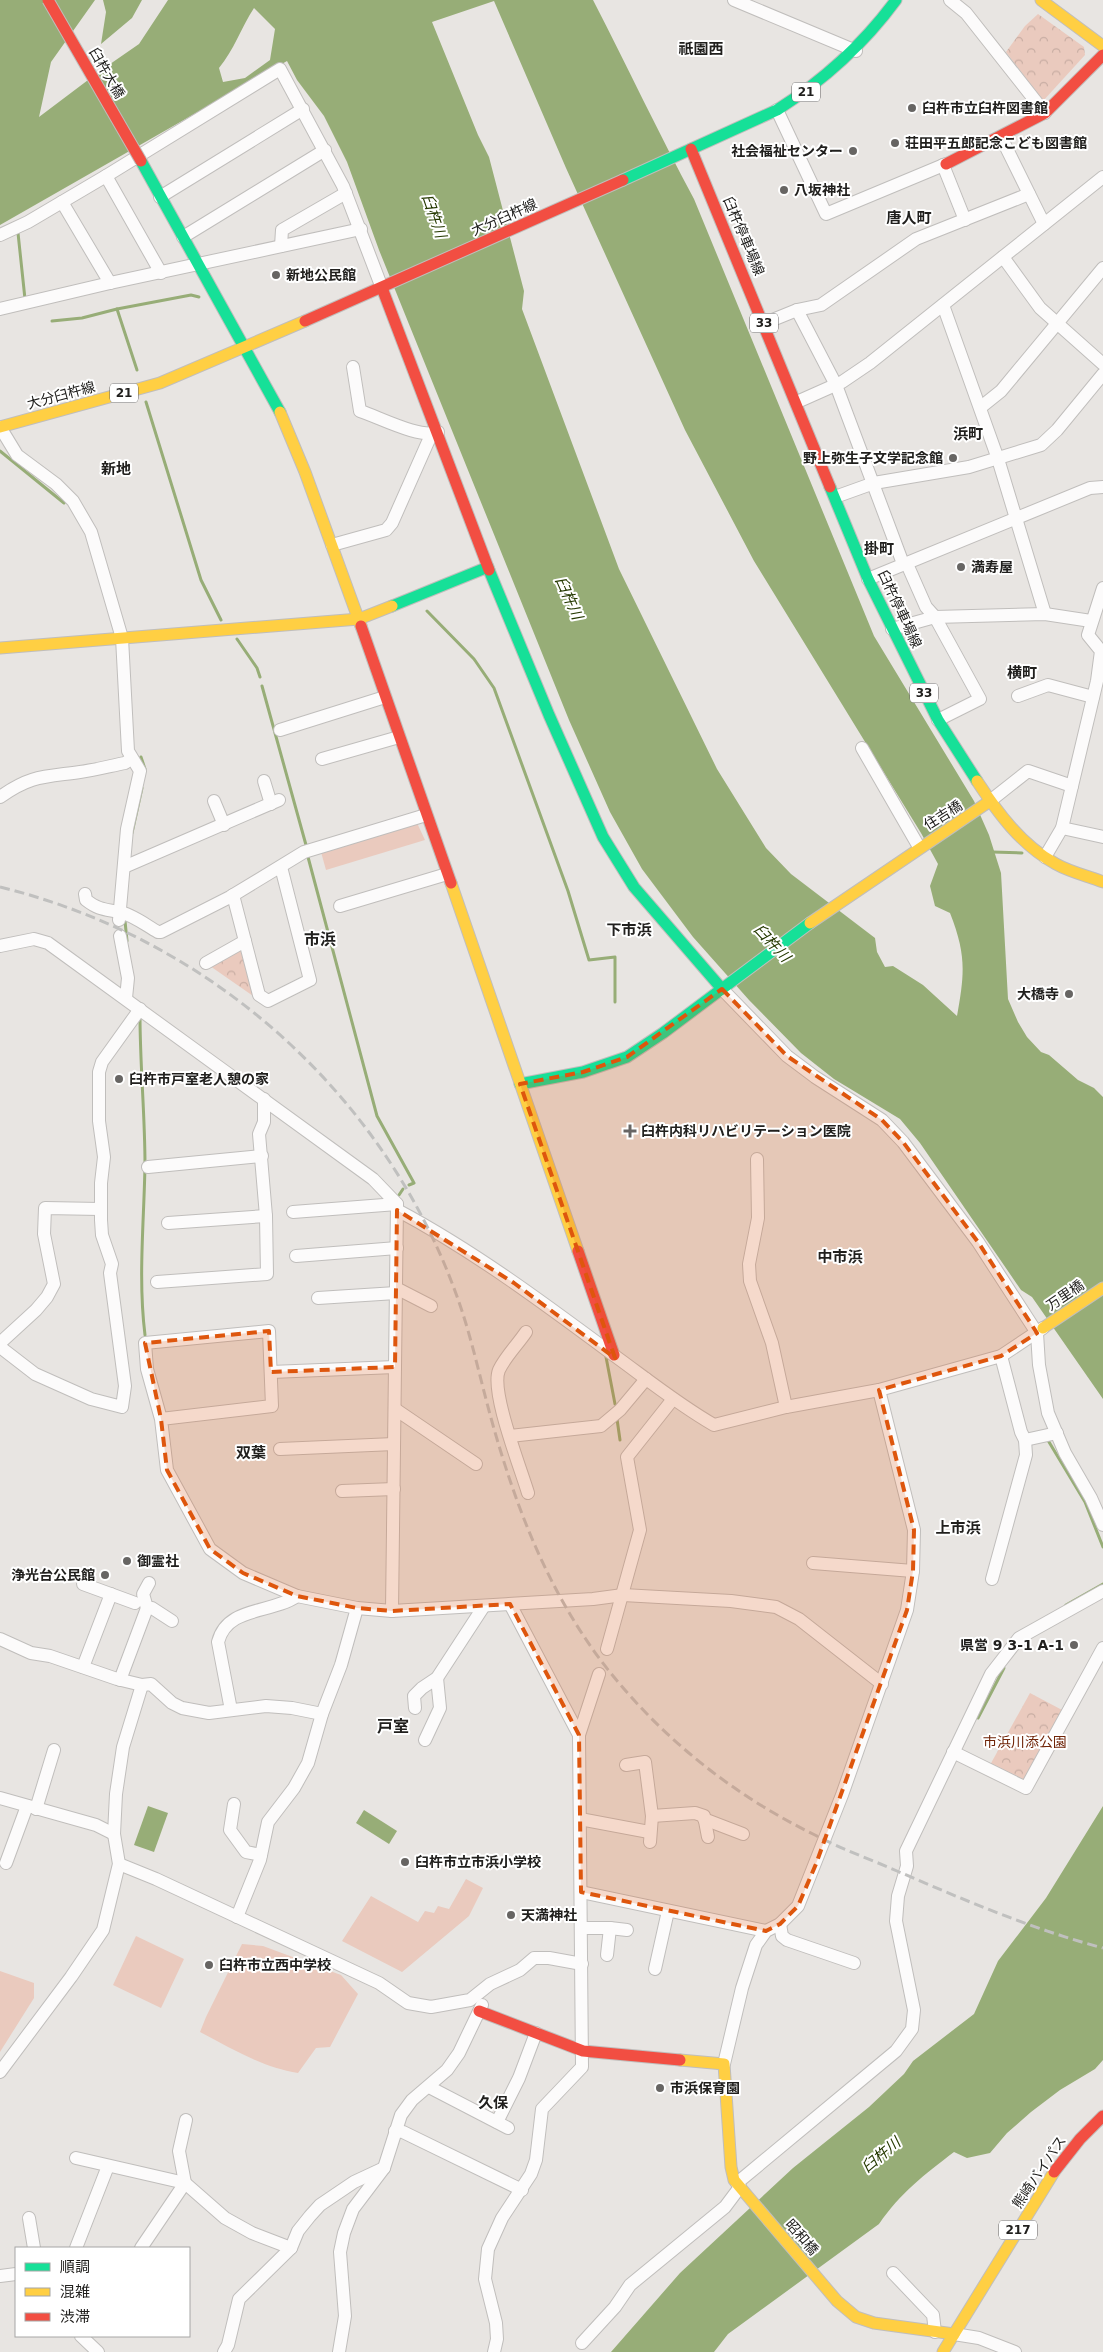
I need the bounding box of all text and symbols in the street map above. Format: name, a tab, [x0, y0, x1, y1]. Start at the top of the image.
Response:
district label: 祇園西	[678, 40, 724, 58]
street label: 臼杵大橋	[86, 45, 128, 101]
road number: 21	[792, 82, 820, 101]
place label: 臼杵市立臼杵図書館	[922, 100, 1048, 116]
marker: 臼杵市立臼杵図書館	[906, 102, 918, 114]
place label: 荘田平五郎記念こども図書館	[905, 135, 1087, 151]
marker: 荘田平五郎記念こども図書館	[889, 137, 901, 149]
place label: 社会福祉センター	[731, 143, 843, 159]
marker: 社会福祉センター	[847, 145, 859, 157]
place label: 八坂神社	[794, 182, 850, 198]
marker: 八坂神社	[778, 184, 790, 196]
water label: 臼杵川	[418, 192, 450, 242]
street label: 臼杵停車場線	[720, 194, 768, 278]
street label: 大分臼杵線	[469, 195, 539, 239]
district label: 唐人町	[886, 209, 932, 227]
place label: 新地公民館	[286, 267, 356, 283]
marker: 新地公民館	[270, 269, 282, 281]
road number: 33	[750, 314, 778, 332]
street label: 大分臼杵線	[25, 378, 97, 412]
road number: 21	[110, 383, 138, 402]
district label: 浜町	[953, 425, 983, 443]
place label: 野上弥生子文学記念館	[803, 450, 943, 466]
marker: 野上弥生子文学記念館	[947, 452, 959, 464]
district label: 新地	[101, 460, 131, 478]
district label: 掛町	[864, 540, 894, 558]
place label: 満寿屋	[971, 559, 1013, 575]
marker: 満寿屋	[955, 561, 967, 573]
street label: 臼杵停車場線	[875, 568, 925, 650]
water label: 臼杵川	[552, 574, 587, 624]
district label: 横町	[1007, 664, 1037, 682]
road number: 33	[910, 684, 938, 702]
street label: 住吉橋	[921, 797, 965, 833]
water label: 臼杵川	[750, 920, 795, 967]
district label: 下市浜	[606, 921, 652, 939]
district label: 市浜	[304, 930, 336, 949]
place label: 大橋寺	[1017, 986, 1059, 1002]
marker: 大橋寺	[1063, 988, 1075, 1000]
place label: 臼杵市戸室老人憩の家	[129, 1071, 269, 1087]
marker: 臼杵市戸室老人憩の家	[113, 1073, 125, 1085]
place label: 臼杵内科リハビリテーション医院	[641, 1123, 851, 1139]
marker: 臼杵内科リハビリテーション医院	[623, 1124, 637, 1138]
district label: 中市浜	[817, 1248, 863, 1266]
street label: 万里橋	[1043, 1277, 1087, 1313]
district label: 双葉	[236, 1444, 266, 1462]
district label: 上市浜	[935, 1519, 981, 1537]
place label: 御霊社	[137, 1553, 179, 1569]
marker: 御霊社	[121, 1555, 133, 1567]
place label: 浄光台公民館	[11, 1567, 95, 1583]
marker: 浄光台公民館	[99, 1569, 111, 1581]
place label: 県営 9 3-1 A-1	[960, 1637, 1064, 1653]
marker: 県営 9 3-1 A-1	[1068, 1639, 1080, 1651]
district label: 戸室	[377, 1717, 409, 1736]
park label: 市浜川添公園	[983, 1734, 1067, 1750]
place label: 臼杵市立市浜小学校	[415, 1854, 541, 1870]
marker: 臼杵市立市浜小学校	[399, 1856, 411, 1868]
place label: 天満神社	[521, 1907, 577, 1923]
marker: 天満神社	[505, 1909, 517, 1921]
place label: 臼杵市立西中学校	[219, 1957, 331, 1973]
marker: 臼杵市立西中学校	[203, 1959, 215, 1971]
place label: 市浜保育園	[670, 2080, 740, 2096]
marker: 市浜保育園	[654, 2082, 666, 2094]
district label: 久保	[478, 2094, 509, 2112]
water label: 臼杵川	[858, 2132, 906, 2176]
street label: 熊崎バイパス	[1009, 2133, 1069, 2211]
street label: 昭和橋	[782, 2216, 822, 2258]
road number: 217	[999, 2220, 1037, 2240]
legend	[15, 2247, 190, 2337]
text: 順調	[60, 2258, 90, 2276]
text: 混雑	[60, 2283, 90, 2301]
text: 渋滞	[60, 2308, 90, 2326]

